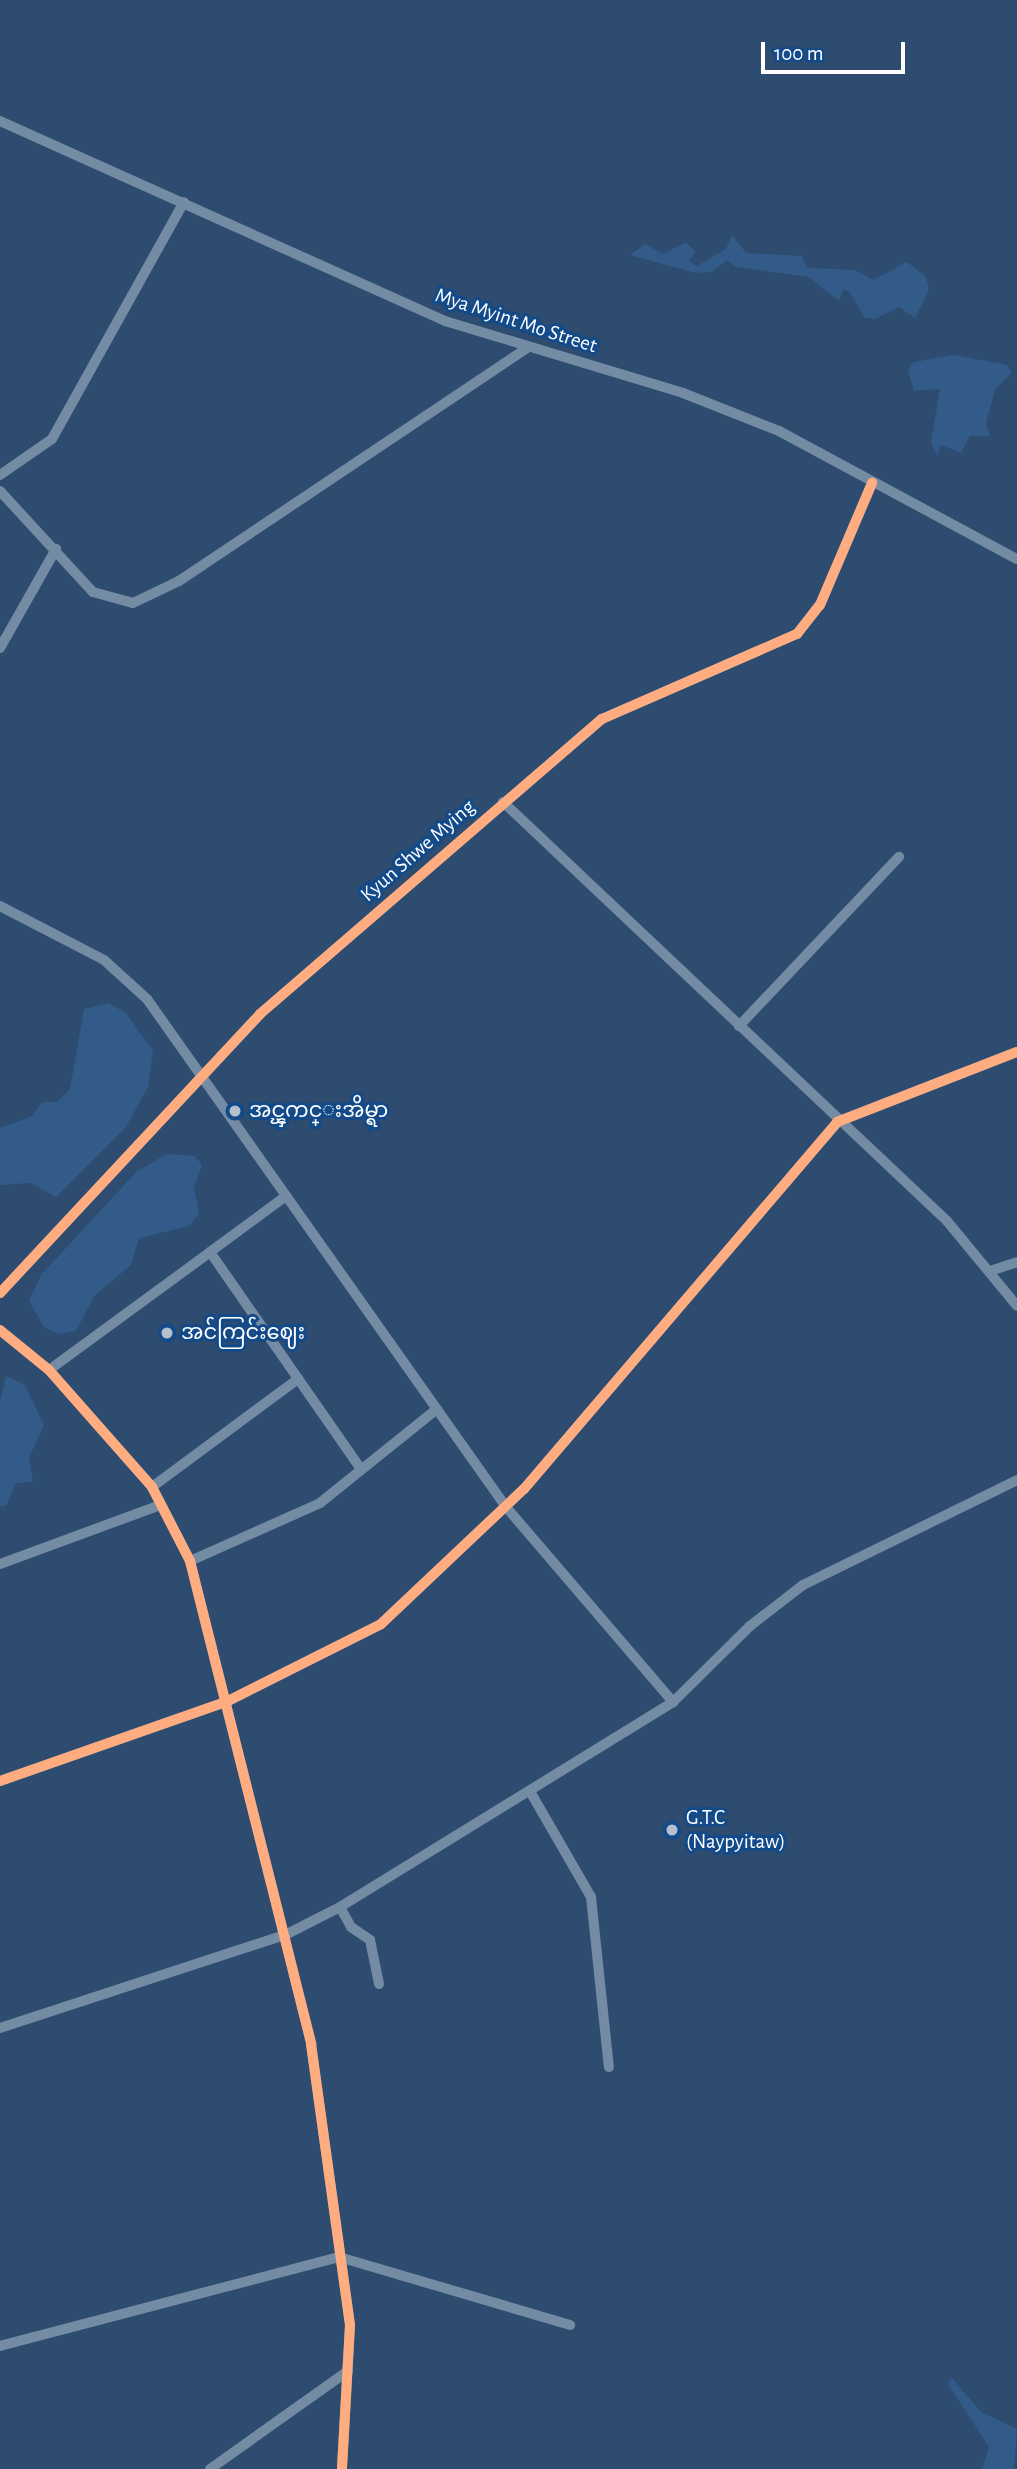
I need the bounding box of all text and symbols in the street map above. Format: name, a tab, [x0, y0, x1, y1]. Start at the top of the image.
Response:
scale bar	[765, 28, 908, 72]
text: 100 m	[774, 43, 824, 64]
street label: Mya Myint Mo Street	[432, 283, 600, 359]
street label: Kyun Shwe Mying	[356, 795, 480, 907]
place label: အင္ၾကင္းအိမ္ရာ	[249, 1098, 388, 1124]
marker: အင္ၾကင္းအိမ္ရာ	[227, 1103, 243, 1119]
place label: အင်ကြင်းဈေး	[181, 1320, 305, 1346]
marker: အင်ကြင်းဈေး	[159, 1325, 175, 1341]
place label: G.T.C (Naypyitaw)	[686, 1805, 786, 1855]
marker: G.T.C (Naypyitaw)	[664, 1822, 680, 1838]

